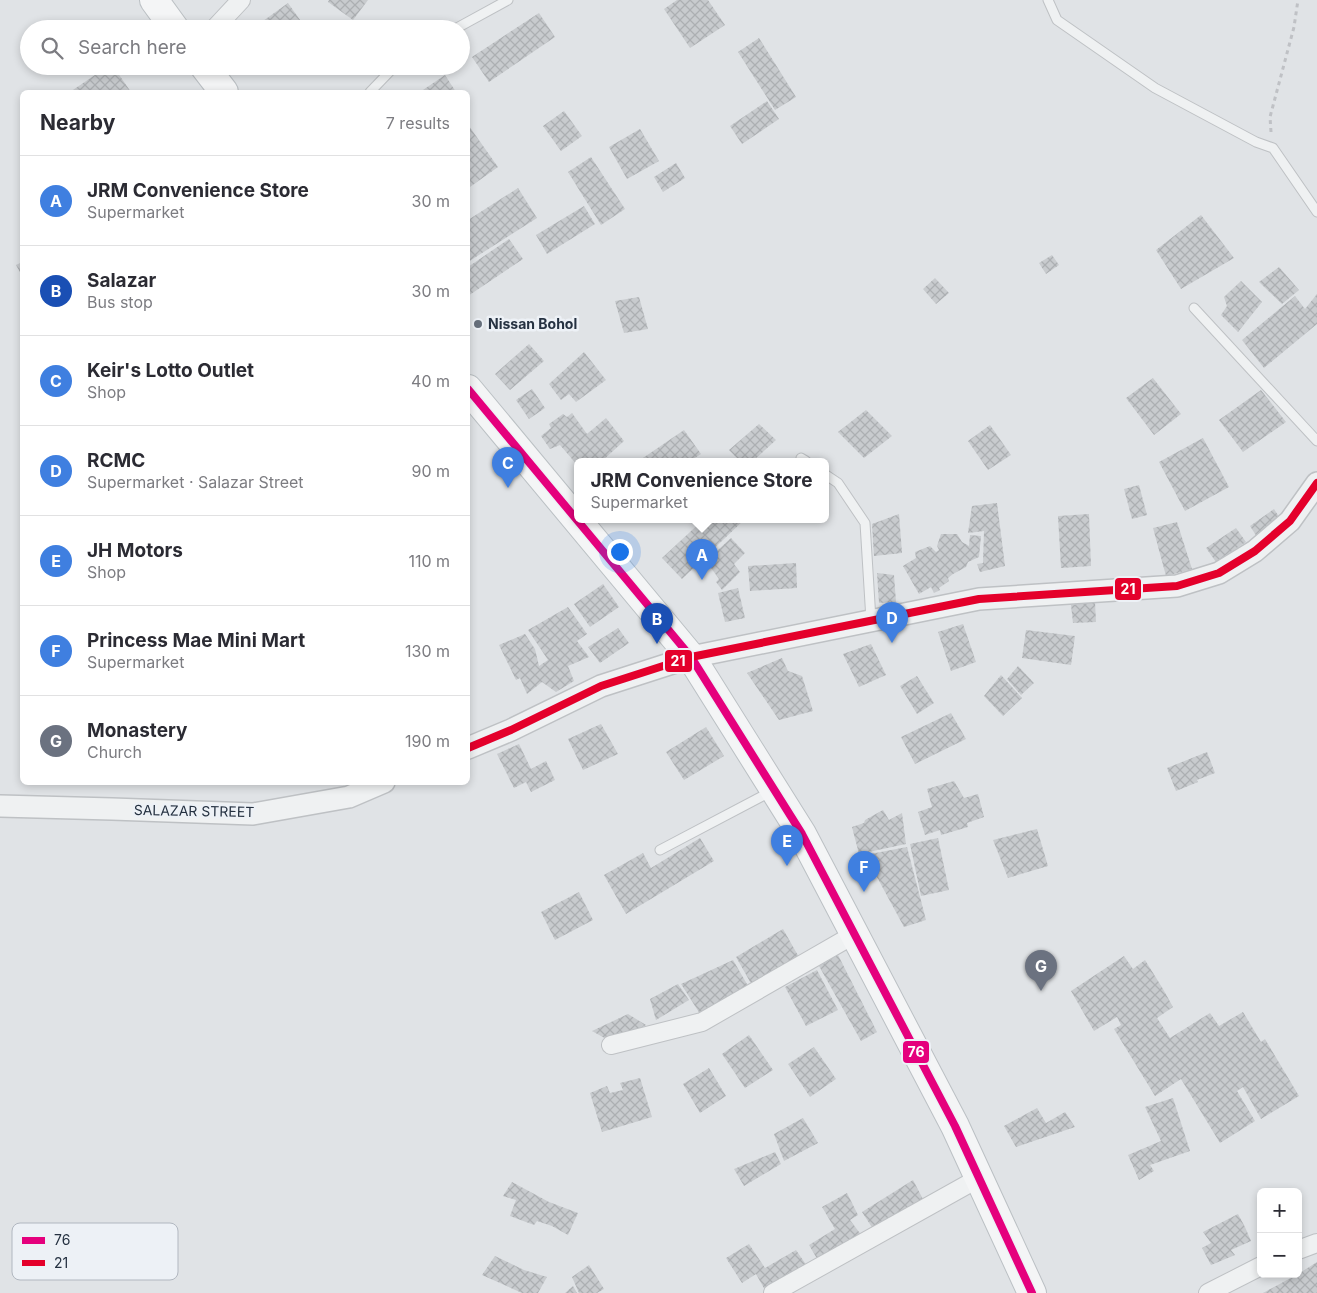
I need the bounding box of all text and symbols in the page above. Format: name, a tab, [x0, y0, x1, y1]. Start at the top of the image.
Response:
search box	[20, 20, 470, 75]
icon: search	[38, 34, 66, 62]
text: Search here	[78, 36, 187, 59]
text: Nearby	[40, 110, 115, 135]
text: 7 results	[386, 113, 450, 133]
text: JRM Convenience Store	[87, 179, 309, 202]
text: A	[50, 191, 62, 211]
text: 30 m	[412, 191, 450, 211]
text: Supermarket	[87, 202, 184, 222]
text: Salazar	[87, 269, 156, 292]
text: B	[51, 281, 61, 301]
text: 30 m	[412, 281, 450, 301]
text: Bus stop	[87, 292, 153, 312]
place label: Nissan Bohol	[488, 315, 577, 332]
marker: Nissan Bohol	[472, 318, 484, 330]
text: Keir's Lotto Outlet	[87, 359, 254, 382]
text: C	[50, 371, 62, 391]
text: 40 m	[411, 371, 450, 391]
text: Shop	[87, 382, 126, 402]
pin: C	[492, 447, 524, 488]
text: RCMC	[87, 449, 145, 472]
popup	[574, 458, 829, 523]
text: D	[50, 461, 62, 481]
text: 90 m	[411, 461, 450, 481]
text: JRM Convenience Store	[591, 469, 812, 492]
text: Supermarket · Salazar Street	[87, 472, 304, 492]
text: Supermarket	[591, 492, 688, 512]
text: JH Motors	[87, 539, 183, 562]
your location	[607, 539, 633, 565]
pin: A	[686, 539, 718, 580]
text: E	[51, 551, 61, 571]
text: 110 m	[408, 551, 450, 571]
text: Shop	[87, 562, 126, 582]
line badge: 21	[1114, 577, 1142, 601]
text: 21	[1121, 580, 1135, 597]
pin: D	[876, 602, 908, 643]
pin: B	[641, 603, 673, 644]
text: Princess Mae Mini Mart	[87, 629, 305, 652]
text: F	[51, 641, 61, 661]
text: 130 m	[405, 641, 450, 661]
line badge: 21	[664, 649, 693, 673]
text: Supermarket	[87, 652, 184, 672]
text: 21	[671, 652, 685, 669]
text: Monastery	[87, 719, 187, 742]
text: G	[50, 731, 62, 751]
text: 190 m	[405, 731, 450, 751]
text: Church	[87, 742, 142, 762]
street label: SALAZAR STREET	[134, 801, 254, 820]
pin: E	[771, 825, 803, 866]
pin: F	[848, 851, 880, 892]
pin: G	[1025, 950, 1057, 991]
line badge: 76	[902, 1040, 930, 1064]
text: 76	[907, 1043, 925, 1060]
map controls	[1257, 1188, 1302, 1278]
button: +	[1257, 1188, 1302, 1233]
legend	[12, 1223, 178, 1280]
text: 76	[54, 1231, 70, 1248]
button: −	[1257, 1233, 1302, 1278]
text: 21	[54, 1254, 68, 1271]

